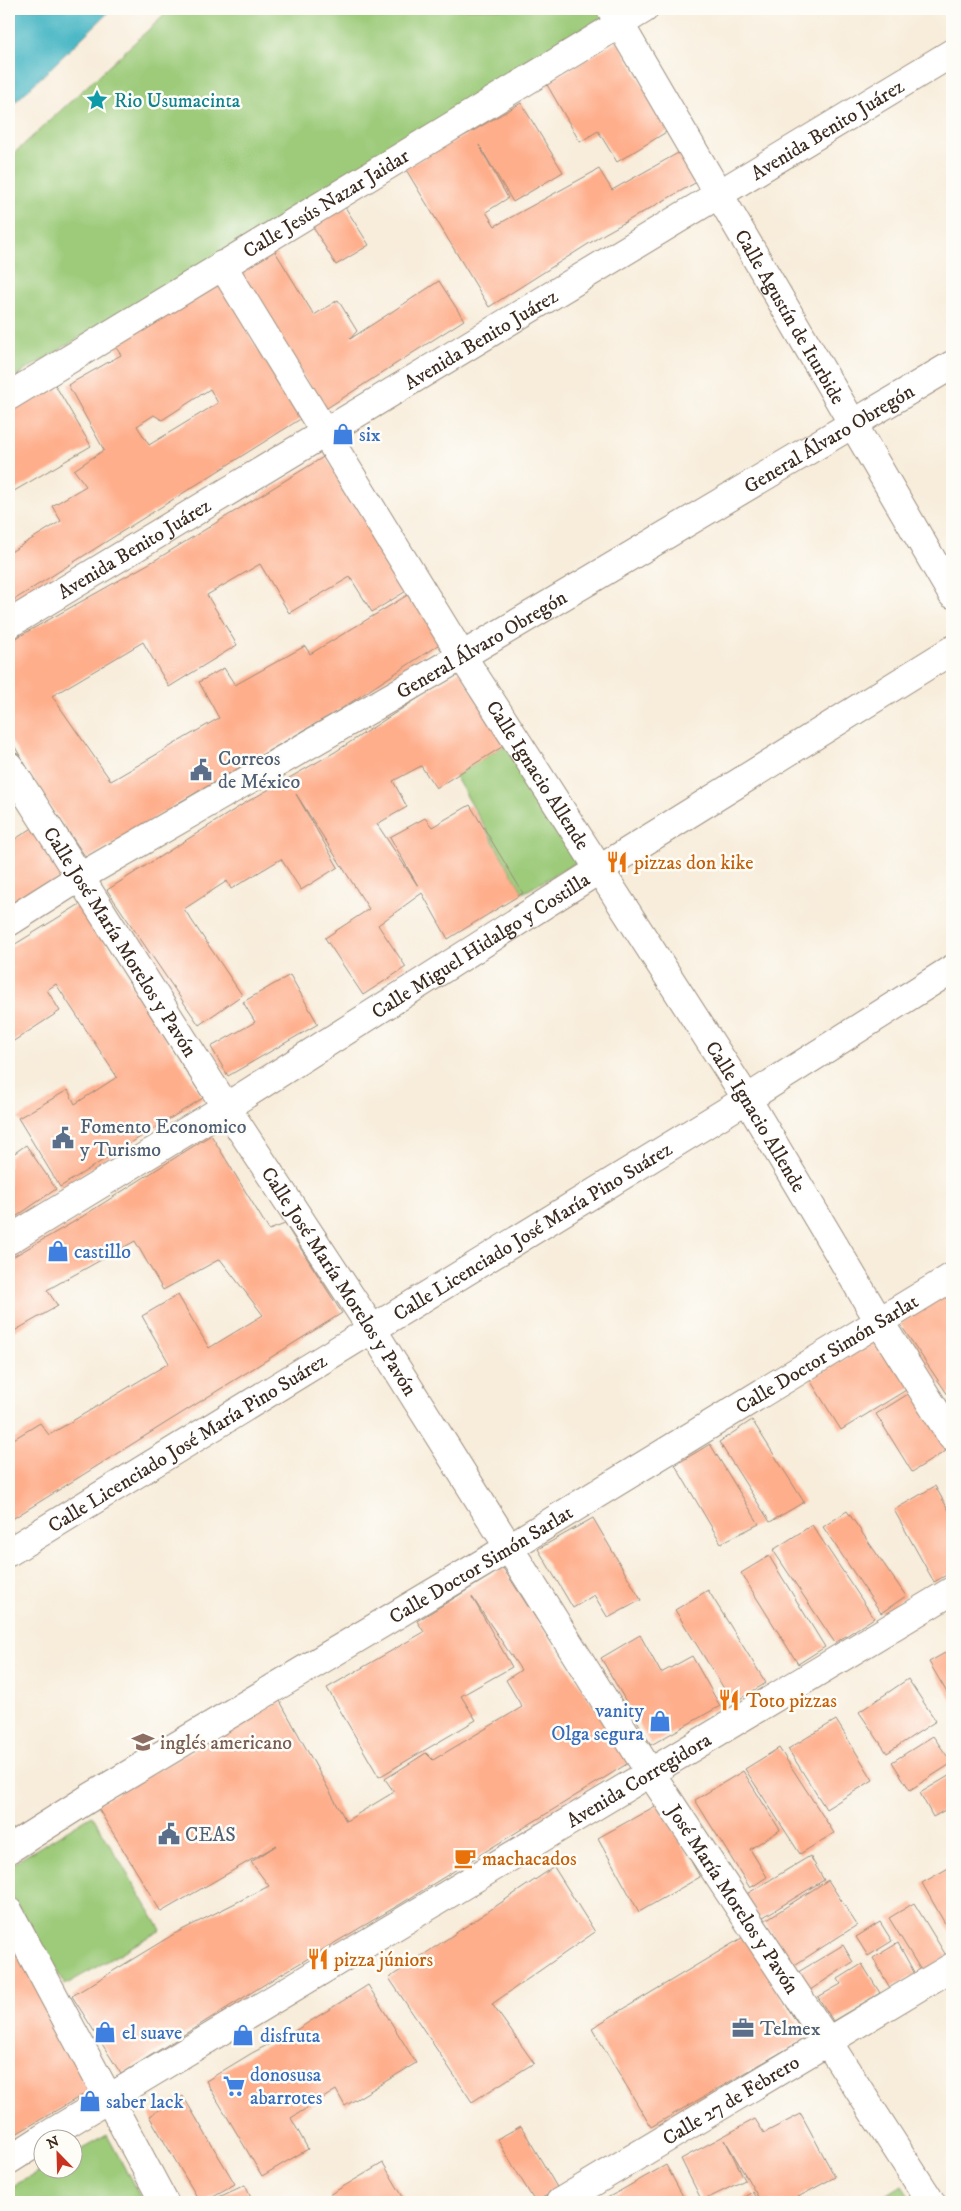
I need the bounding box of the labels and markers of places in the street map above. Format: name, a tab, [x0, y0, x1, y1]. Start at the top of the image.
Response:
place icon: Rio Usumacinta	[84, 87, 110, 113]
place label: Rio Usumacinta	[114, 89, 241, 114]
shop icon: six	[330, 421, 356, 447]
place label: six	[359, 423, 381, 448]
place label: Correos de México	[218, 747, 300, 795]
public building icon: Correos de México	[188, 757, 214, 783]
restaurant icon: pizzas don kike	[604, 849, 630, 875]
place label: pizzas don kike	[633, 851, 754, 876]
place label: Fomento Economico y Turismo	[80, 1115, 246, 1163]
public building icon: Fomento Economico y Turismo	[50, 1125, 76, 1151]
shop icon: castillo	[45, 1238, 71, 1264]
place label: castillo	[74, 1240, 131, 1265]
restaurant icon: Toto pizzas	[716, 1687, 742, 1713]
place label: Toto pizzas	[746, 1689, 837, 1714]
place label: vanity Olga segura	[551, 1699, 645, 1747]
shop icon: vanity Olga segura	[647, 1708, 673, 1734]
school or university icon: inglés americano	[130, 1729, 156, 1755]
place label: inglés americano	[160, 1731, 292, 1756]
public building icon: CEAS	[156, 1821, 182, 1847]
place label: CEAS	[185, 1823, 236, 1848]
cafe icon: machacados	[452, 1845, 478, 1871]
place label: machacados	[482, 1847, 577, 1872]
restaurant icon: pizza júniors	[305, 1946, 331, 1972]
place label: pizza júniors	[333, 1948, 434, 1973]
office icon: Telmex	[730, 2015, 756, 2041]
place label: Telmex	[760, 2017, 821, 2042]
shop icon: el suave	[92, 2019, 118, 2045]
place label: el suave	[122, 2021, 182, 2046]
shop icon: disfruta	[230, 2022, 256, 2048]
place label: disfruta	[260, 2024, 321, 2049]
place label: donosusa abarrotes	[250, 2063, 323, 2111]
supermarket icon: donosusa abarrotes	[221, 2073, 247, 2099]
shop icon: saber lack	[77, 2088, 103, 2114]
place label: saber lack	[106, 2090, 184, 2115]

